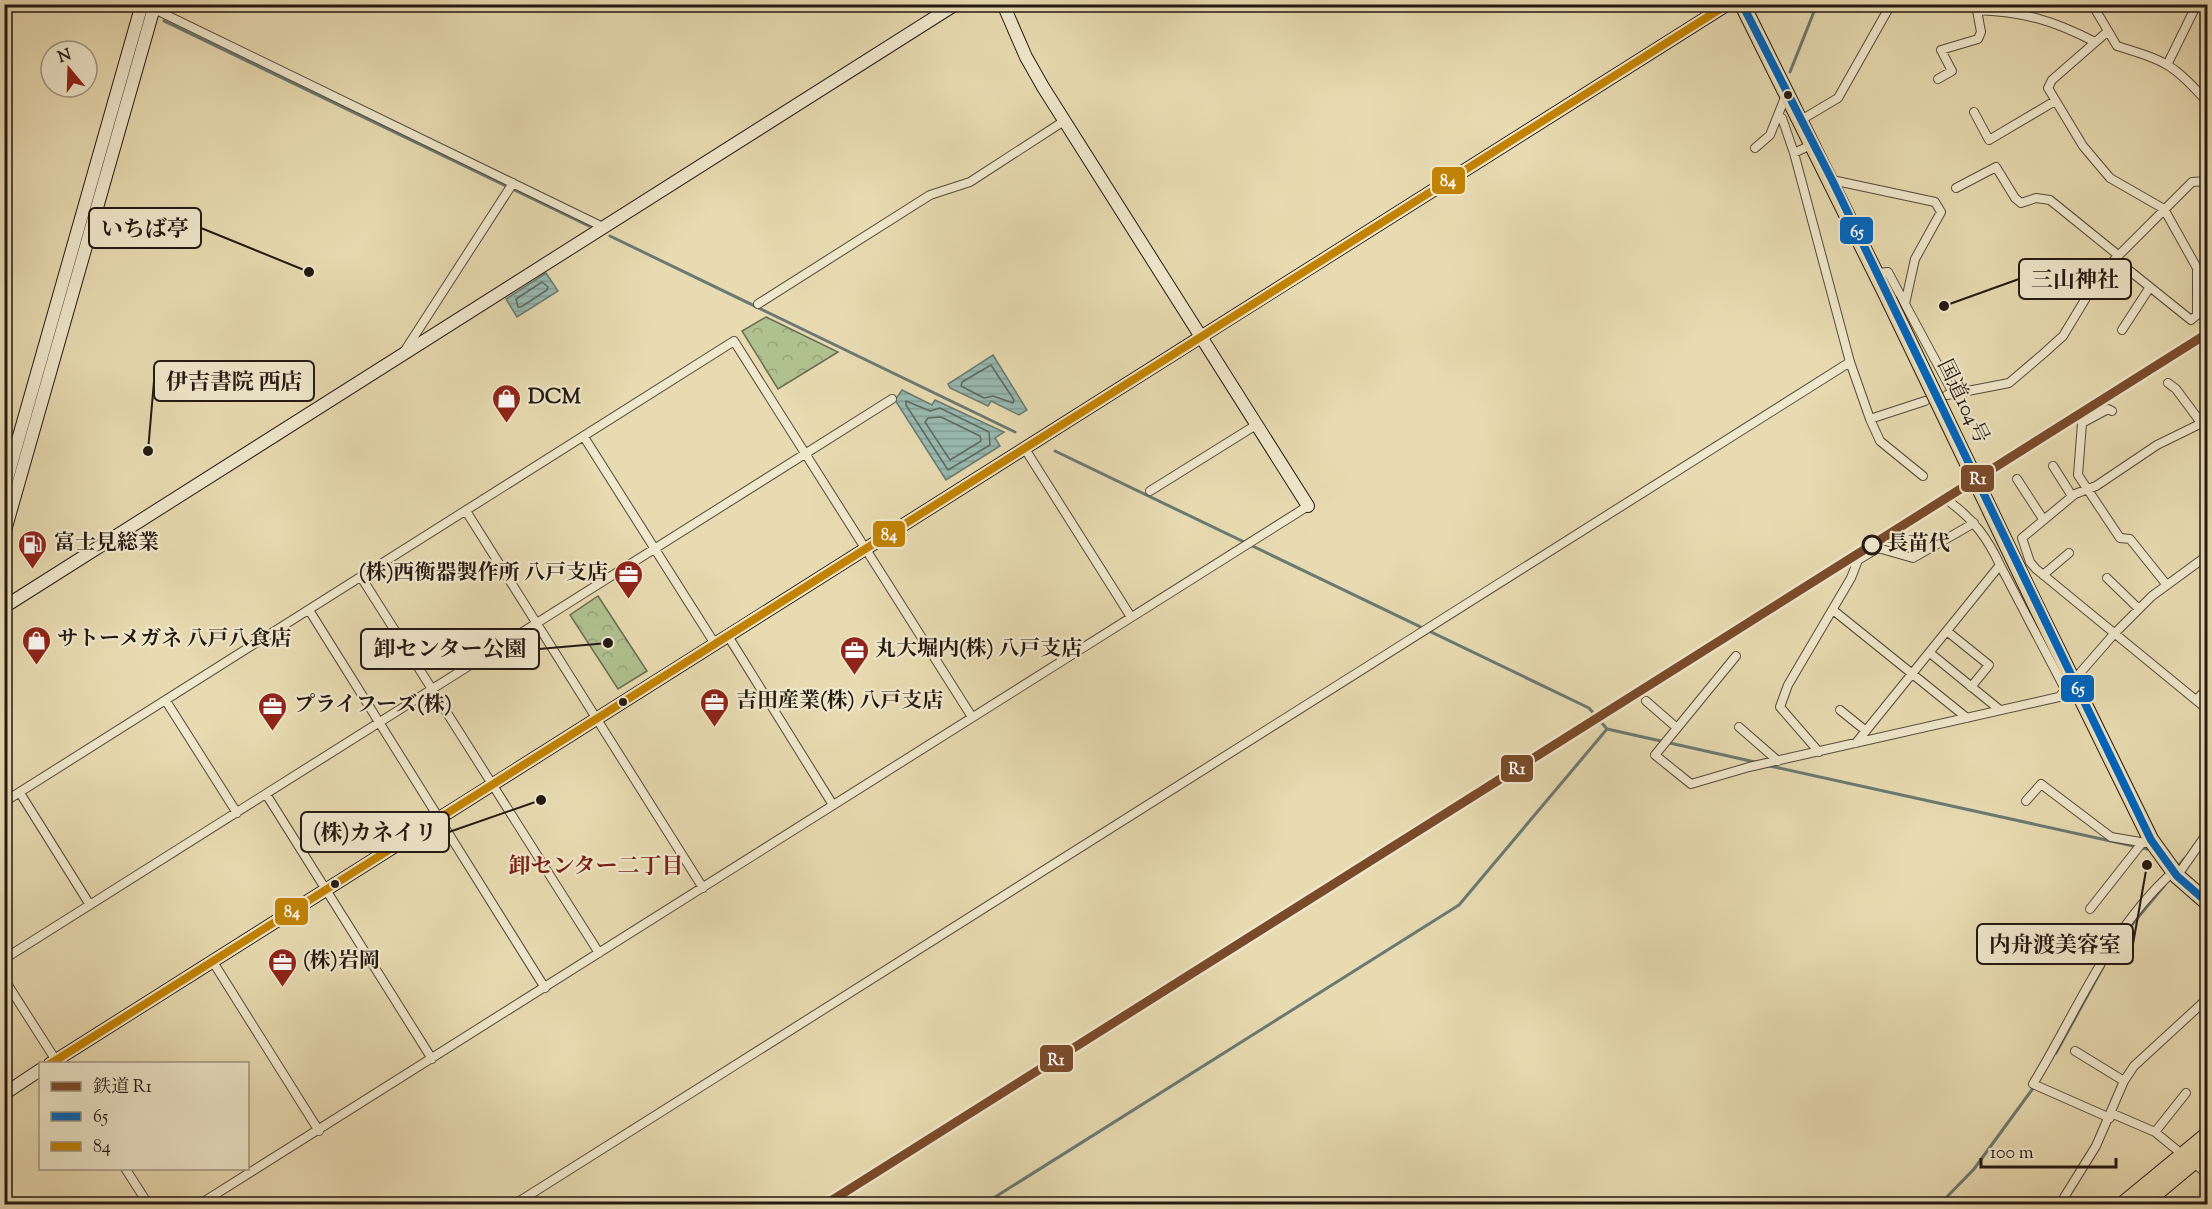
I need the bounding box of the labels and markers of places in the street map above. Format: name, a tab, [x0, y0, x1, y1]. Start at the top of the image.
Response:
unlabelled marker	[1782, 89, 1794, 101]
callout: いちば亭	[89, 208, 201, 248]
callout: 三山神社	[2019, 259, 2131, 299]
callout: 伊吉書院 西店	[154, 361, 314, 401]
shop icon: DCM	[491, 382, 523, 424]
place label: DCM	[528, 383, 582, 413]
fuel station icon: 富士見総業	[17, 528, 49, 570]
place label: 富士見総業	[54, 529, 159, 559]
place label: 長苗代	[1887, 530, 1950, 560]
marker: 長苗代	[1862, 535, 1882, 555]
office icon: (株)西衡器製作所 八戸支店	[613, 558, 645, 600]
place label: (株)西衡器製作所 八戸支店	[359, 559, 608, 589]
shop icon: サトーメガネ 八戸八食店	[20, 624, 52, 666]
place label: サトーメガネ 八戸八食店	[57, 625, 291, 655]
callout: 卸センター公園	[361, 629, 539, 669]
office icon: 丸大堀内(株) 八戸支店	[838, 634, 870, 676]
place label: 丸大堀内(株) 八戸支店	[875, 635, 1082, 665]
office icon: 吉田産業(株) 八戸支店	[699, 686, 731, 728]
place label: 吉田産業(株) 八戸支店	[736, 687, 943, 717]
office icon: プライフーズ(株)	[257, 690, 289, 732]
place label: プライフーズ(株)	[294, 691, 452, 721]
unlabelled marker	[617, 696, 629, 708]
callout: (株)カネイリ	[301, 812, 449, 852]
unlabelled marker	[329, 878, 341, 890]
callout: 内舟渡美容室	[1977, 924, 2133, 964]
office icon: (株)岩岡	[266, 946, 298, 988]
place label: (株)岩岡	[303, 947, 380, 977]

